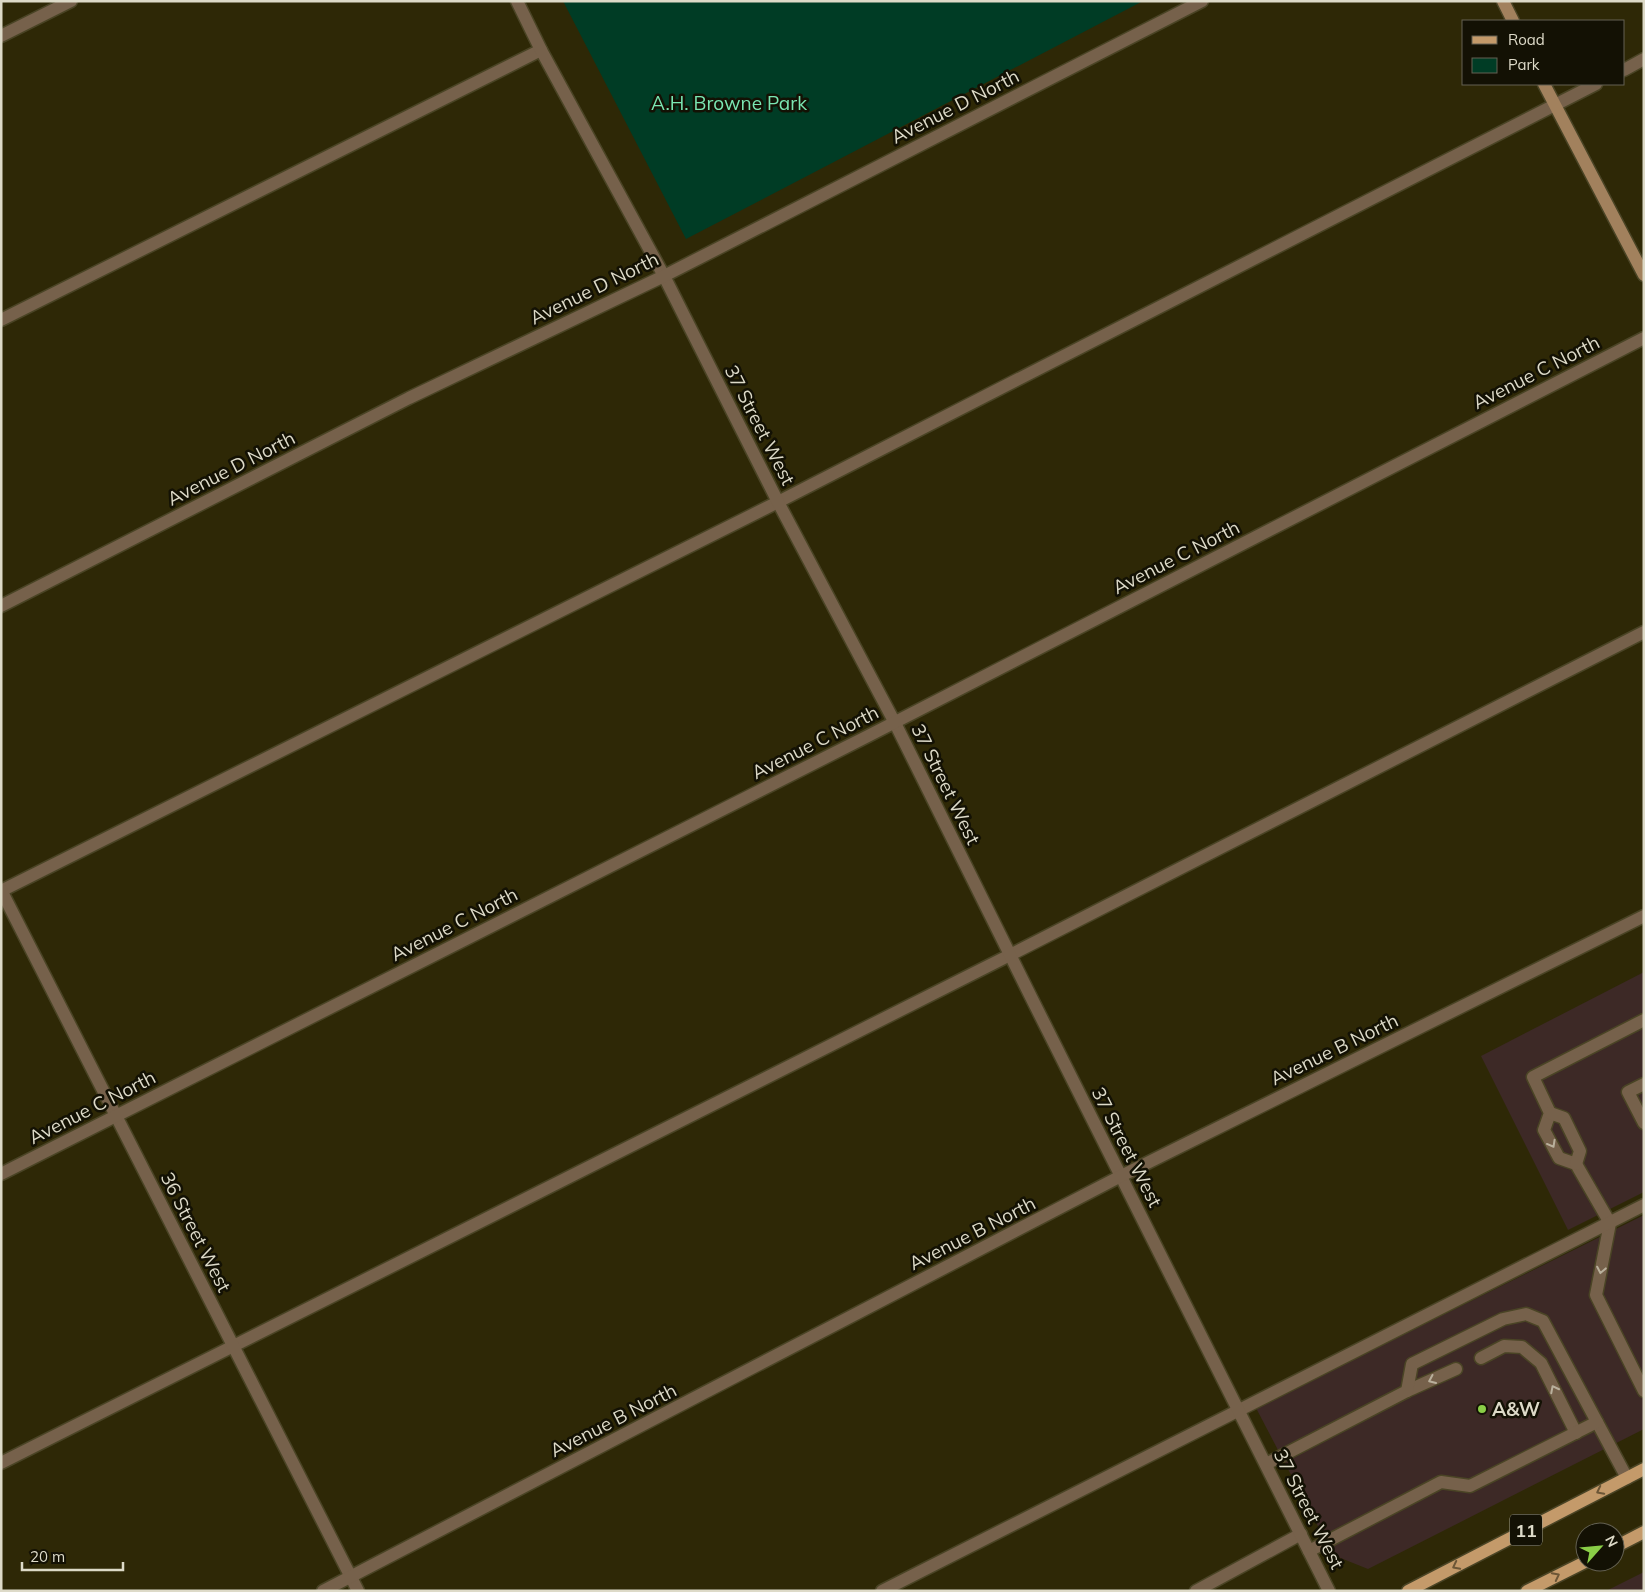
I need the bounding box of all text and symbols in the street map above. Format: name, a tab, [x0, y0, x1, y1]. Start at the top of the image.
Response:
legend	[1462, 20, 1625, 85]
text: Road	[1508, 30, 1545, 49]
text: Park	[1508, 55, 1540, 74]
street label: Avenue D North	[887, 63, 1023, 149]
park label: A.H. Browne Park	[651, 91, 807, 115]
street label: Avenue D North	[526, 246, 662, 330]
street label: Avenue C North	[1468, 330, 1604, 414]
street label: 37 Street West	[719, 361, 801, 489]
street label: Avenue D North	[163, 425, 299, 511]
street label: Avenue C North	[1108, 515, 1244, 599]
street label: Avenue C North	[747, 700, 883, 784]
street label: 37 Street West	[906, 720, 986, 849]
street label: Avenue C North	[386, 882, 522, 966]
street label: Avenue B North	[1266, 1008, 1402, 1090]
street label: Avenue C North	[24, 1065, 160, 1149]
street label: 37 Street West	[1086, 1083, 1168, 1211]
one-way arrow	[1545, 1139, 1555, 1148]
street label: 36 Street West	[155, 1168, 237, 1296]
street label: Avenue B North	[905, 1191, 1039, 1275]
one-way arrow	[1596, 1266, 1607, 1275]
one-way arrow	[1428, 1374, 1437, 1385]
street label: Avenue B North	[546, 1378, 680, 1462]
one-way arrow	[1550, 1386, 1560, 1395]
place label: A&W	[1492, 1397, 1540, 1421]
marker: A&W	[1476, 1403, 1488, 1415]
street label: 37 Street West	[1268, 1445, 1350, 1573]
one-way arrow	[1597, 1485, 1606, 1495]
road number: 11	[1510, 1514, 1542, 1546]
north arrow	[1575, 1522, 1625, 1572]
text: N	[1601, 1532, 1622, 1550]
scale bar	[22, 1540, 124, 1572]
text: 20 m	[30, 1547, 65, 1566]
one-way arrow	[1452, 1560, 1461, 1570]
one-way arrow	[1551, 1572, 1560, 1582]

